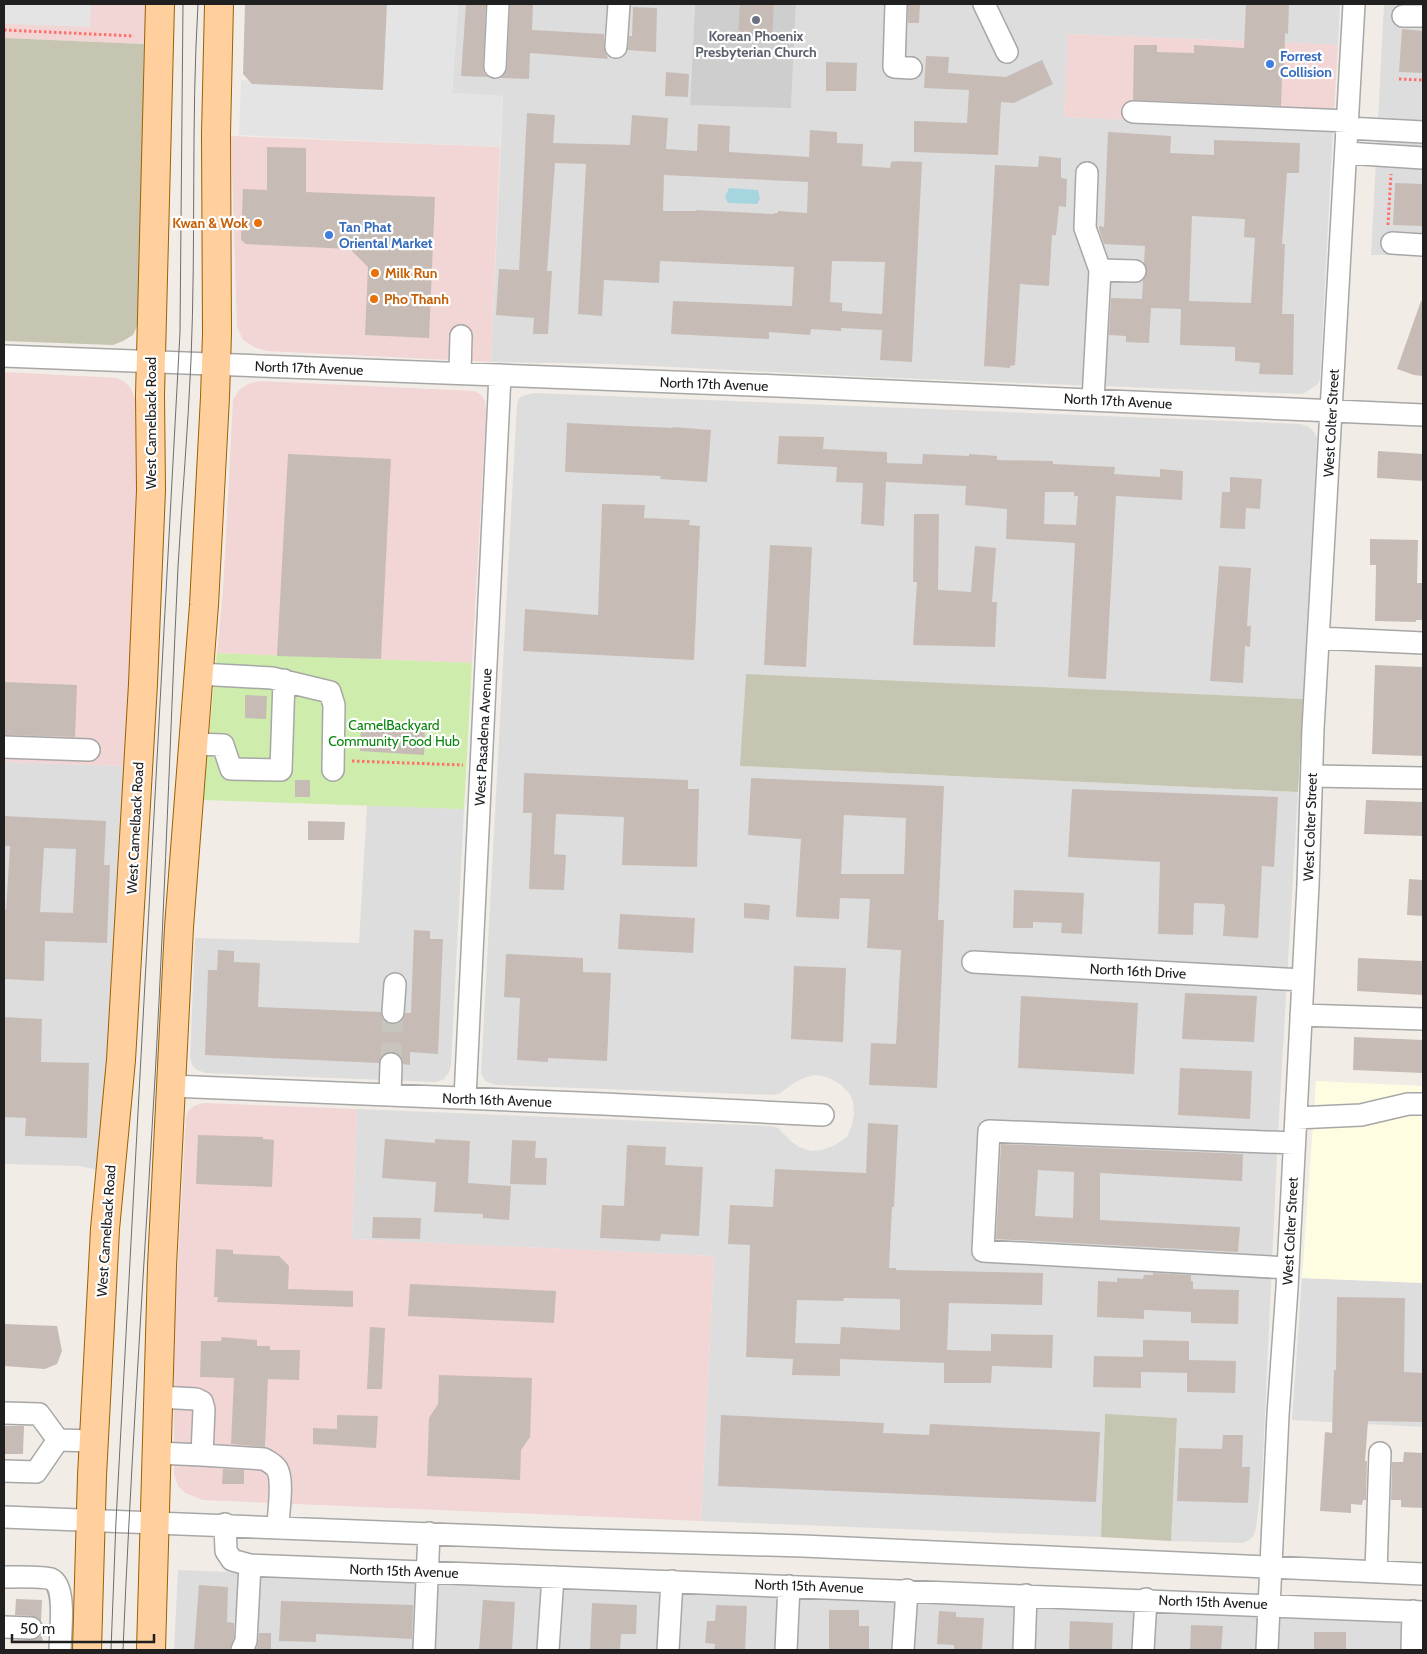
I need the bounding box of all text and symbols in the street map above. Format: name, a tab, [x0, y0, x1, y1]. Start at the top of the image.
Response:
marker: Korean Phoenix Presbyterian Church	[750, 14, 762, 26]
place label: Korean Phoenix Presbyterian Church	[695, 27, 817, 61]
place label: Forrest Collision	[1280, 47, 1332, 81]
marker: Forrest Collision	[1264, 58, 1276, 70]
place label: Kwan & Wok	[172, 214, 248, 232]
marker: Kwan & Wok	[252, 217, 264, 229]
place label: Tan Phat Oriental Market	[339, 218, 433, 252]
marker: Tan Phat Oriental Market	[323, 229, 335, 241]
place label: Milk Run	[385, 264, 438, 282]
marker: Milk Run	[369, 267, 381, 279]
place label: Pho Thanh	[384, 290, 449, 308]
marker: Pho Thanh	[368, 293, 380, 305]
street label: West Camelback Road	[142, 357, 160, 489]
street label: North 17th Avenue	[254, 357, 364, 379]
street label: West Colter Street	[1319, 368, 1343, 478]
street label: North 17th Avenue	[659, 373, 769, 395]
street label: North 17th Avenue	[1063, 389, 1173, 413]
street label: West Pasadena Avenue	[470, 668, 496, 806]
park label: CamelBackyard Community Food Hub	[328, 716, 460, 750]
street label: West Camelback Road	[123, 761, 147, 895]
street label: West Colter Street	[1299, 772, 1321, 881]
street label: North 16th Drive	[1089, 959, 1187, 983]
street label: North 16th Avenue	[442, 1089, 552, 1111]
street label: West Camelback Road	[92, 1164, 120, 1298]
street label: West Colter Street	[1278, 1176, 1302, 1286]
street label: North 15th Avenue	[349, 1560, 459, 1582]
street label: North 15th Avenue	[754, 1575, 864, 1597]
street label: North 15th Avenue	[1158, 1591, 1268, 1613]
scale bar	[12, 1612, 155, 1644]
text: 50 m	[20, 1620, 55, 1638]

